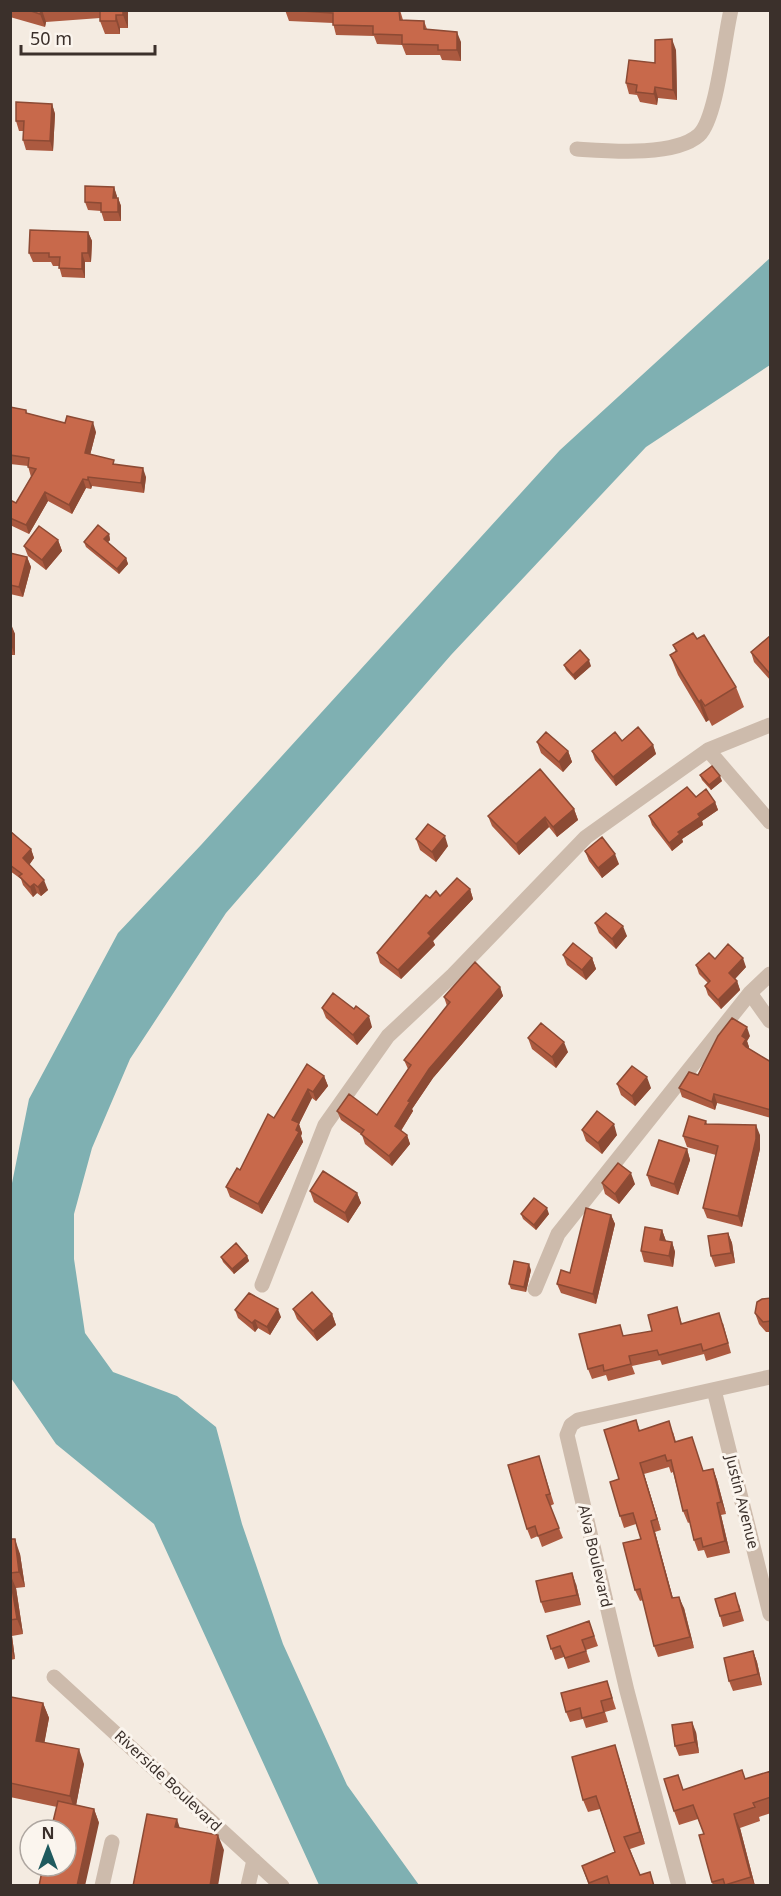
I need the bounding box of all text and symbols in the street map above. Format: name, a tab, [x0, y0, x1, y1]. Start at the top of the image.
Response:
scale bar	[21, 18, 154, 56]
text: 50 m	[30, 26, 72, 50]
street label: Justin Avenue	[721, 1451, 764, 1551]
street label: Alva Boulevard	[574, 1503, 617, 1609]
street label: Riverside Boulevard	[111, 1725, 226, 1835]
north arrow	[18, 1818, 78, 1878]
text: N	[41, 1822, 55, 1844]

